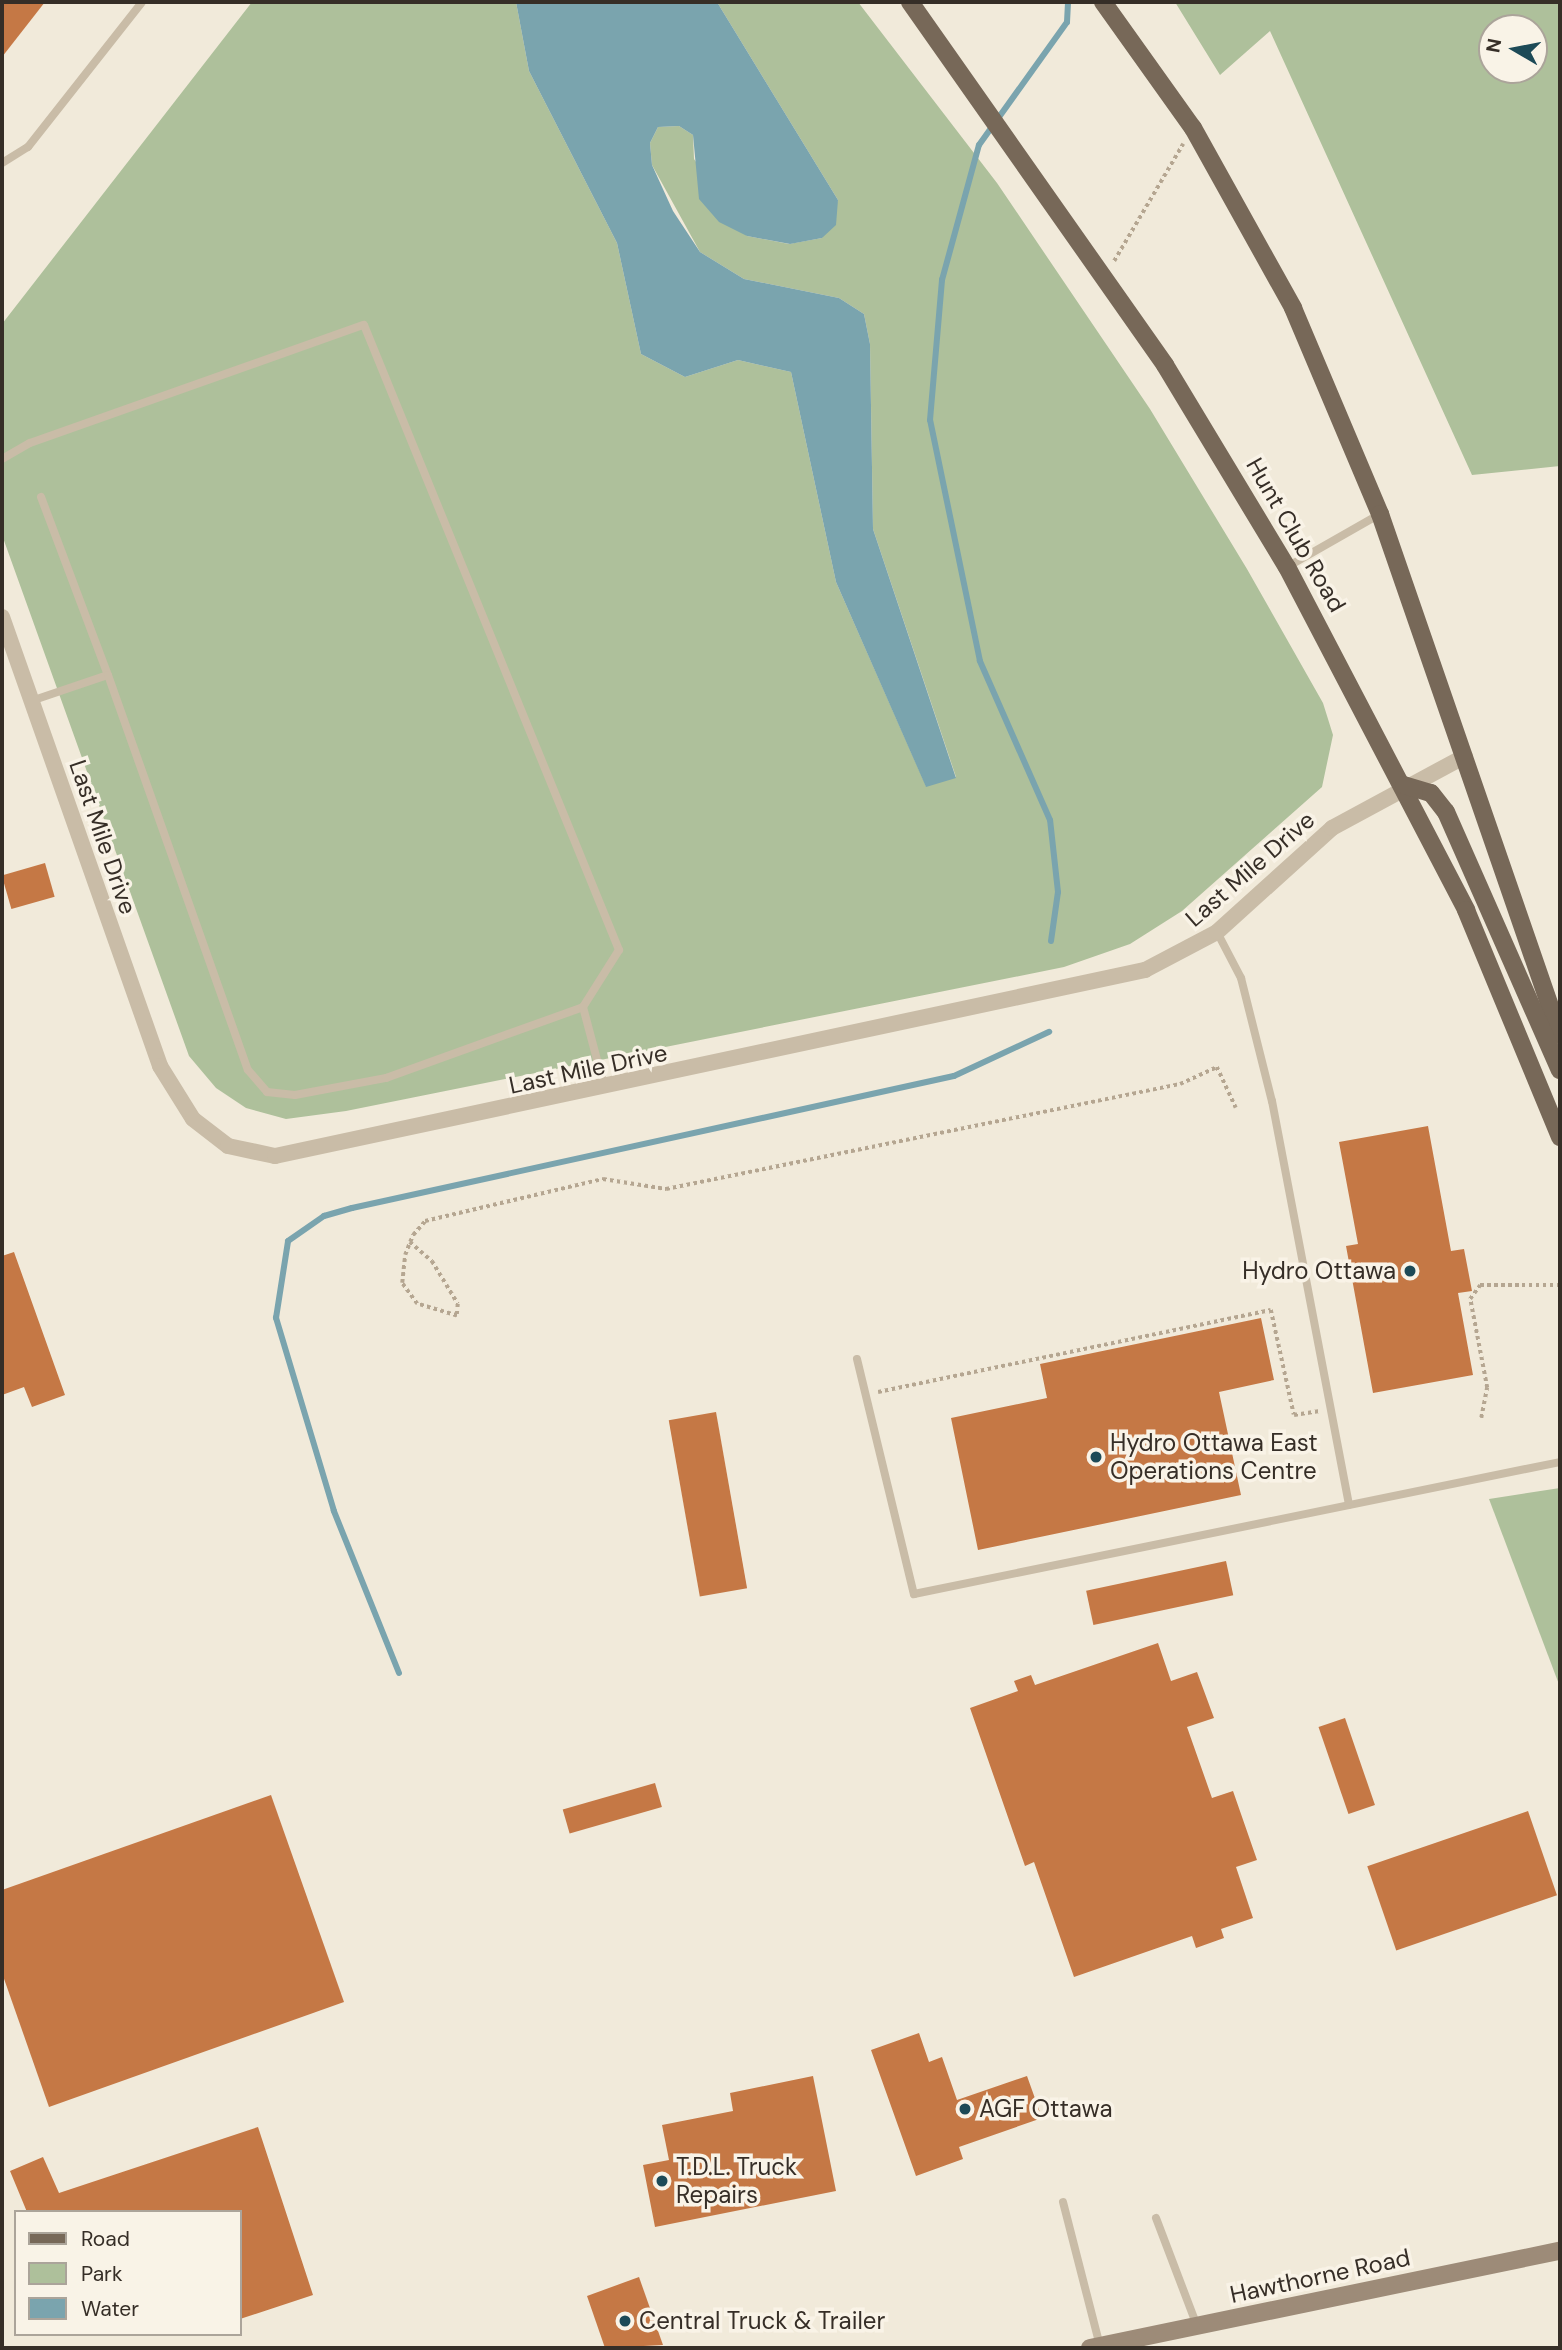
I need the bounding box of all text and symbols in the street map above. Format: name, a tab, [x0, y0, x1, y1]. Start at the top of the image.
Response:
north arrow	[1478, 14, 1548, 84]
text: N	[1480, 37, 1507, 55]
street label: Hunt Club Road	[1240, 453, 1352, 617]
street label: Last Mile Drive	[63, 756, 143, 918]
street label: Last Mile Drive	[1180, 805, 1320, 933]
street label: Last Mile Drive	[506, 1038, 670, 1100]
place label: Hydro Ottawa	[1242, 1257, 1396, 1285]
marker: Hydro Ottawa	[1402, 1263, 1418, 1279]
place label: Hydro Ottawa East Operations Centre	[1110, 1429, 1318, 1485]
marker: Hydro Ottawa East Operations Centre	[1088, 1449, 1104, 1465]
place label: AGF Ottawa	[979, 2095, 1113, 2123]
marker: AGF Ottawa	[957, 2101, 973, 2117]
place label: T.D.L. Truck Repairs	[676, 2153, 797, 2209]
marker: T.D.L. Truck Repairs	[654, 2173, 670, 2189]
legend	[14, 2210, 242, 2336]
text: Road	[81, 2225, 130, 2253]
street label: Hawthorne Road	[1227, 2243, 1413, 2309]
text: Park	[81, 2260, 122, 2288]
text: Water	[81, 2295, 139, 2323]
place label: Central Truck & Trailer	[639, 2307, 885, 2335]
marker: Central Truck & Trailer	[617, 2313, 633, 2329]

